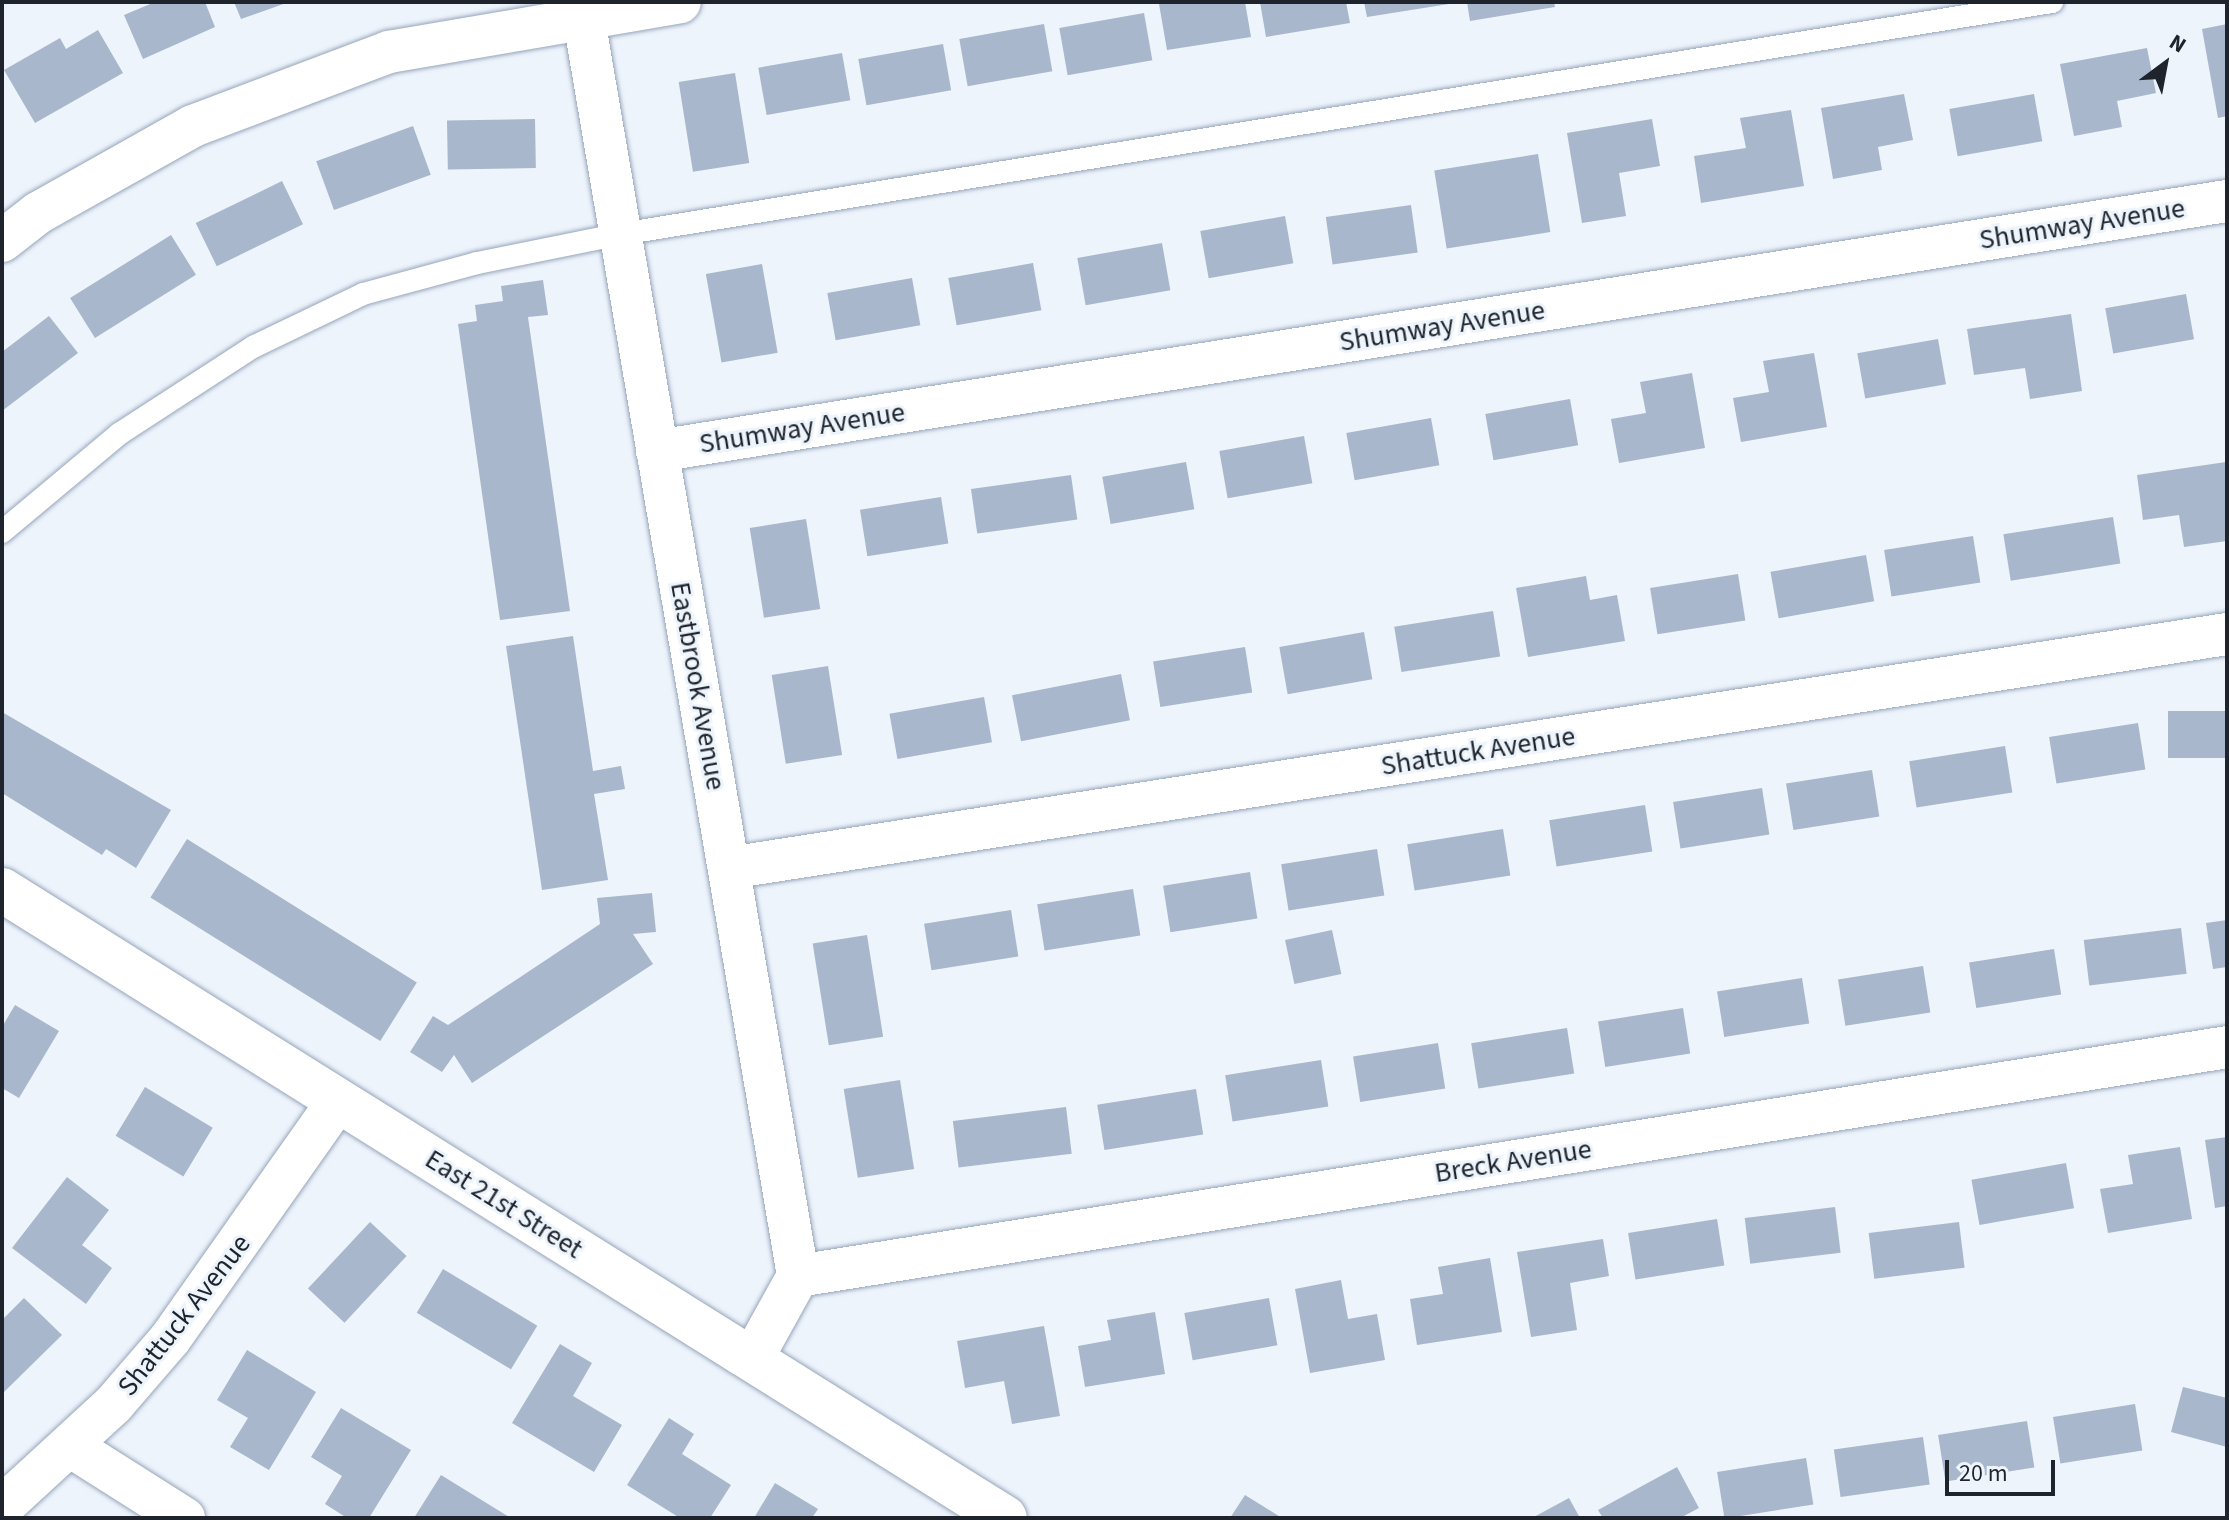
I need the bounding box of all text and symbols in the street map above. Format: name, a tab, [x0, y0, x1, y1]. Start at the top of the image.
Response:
north arrow	[2125, 24, 2205, 104]
text: N	[2163, 26, 2192, 61]
street label: Shumway Avenue	[1977, 191, 2187, 257]
street label: Shumway Avenue	[1337, 293, 1547, 359]
street label: Shumway Avenue	[697, 395, 907, 461]
street label: Eastbrook Avenue	[663, 579, 733, 793]
street label: Shattuck Avenue	[1379, 719, 1577, 783]
street label: Breck Avenue	[1432, 1132, 1594, 1190]
street label: East 21st Street	[419, 1142, 589, 1266]
street label: Shattuck Avenue	[110, 1227, 258, 1403]
scale bar	[1949, 1444, 2059, 1494]
text: 20 m	[1959, 1456, 2008, 1491]

